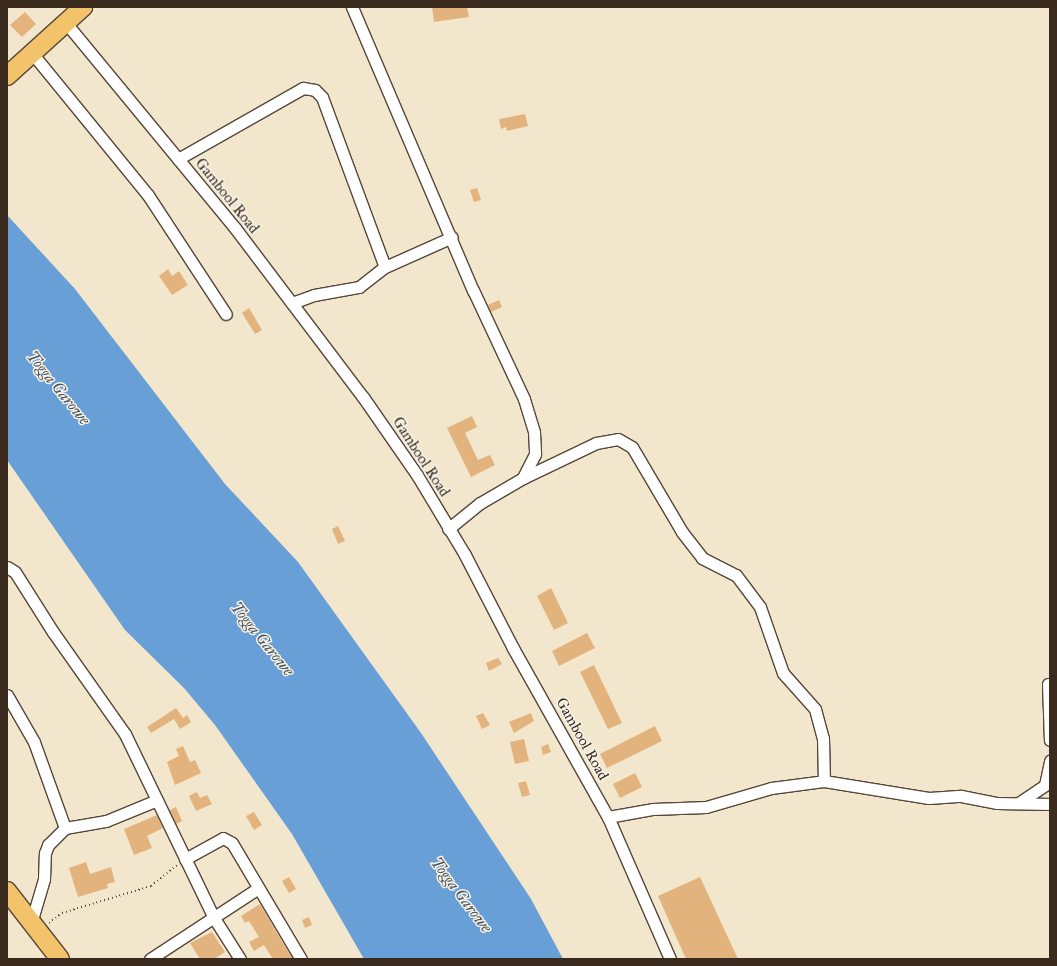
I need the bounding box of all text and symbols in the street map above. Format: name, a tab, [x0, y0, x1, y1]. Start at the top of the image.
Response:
street label: Gambool Road	[191, 155, 263, 237]
water label: Togga Garowe	[22, 347, 94, 429]
street label: Gambool Road	[388, 414, 454, 500]
water label: Togga Garowe	[226, 598, 298, 680]
street label: Gambool Road	[552, 695, 612, 783]
water label: Togga Garowe	[426, 854, 496, 936]

